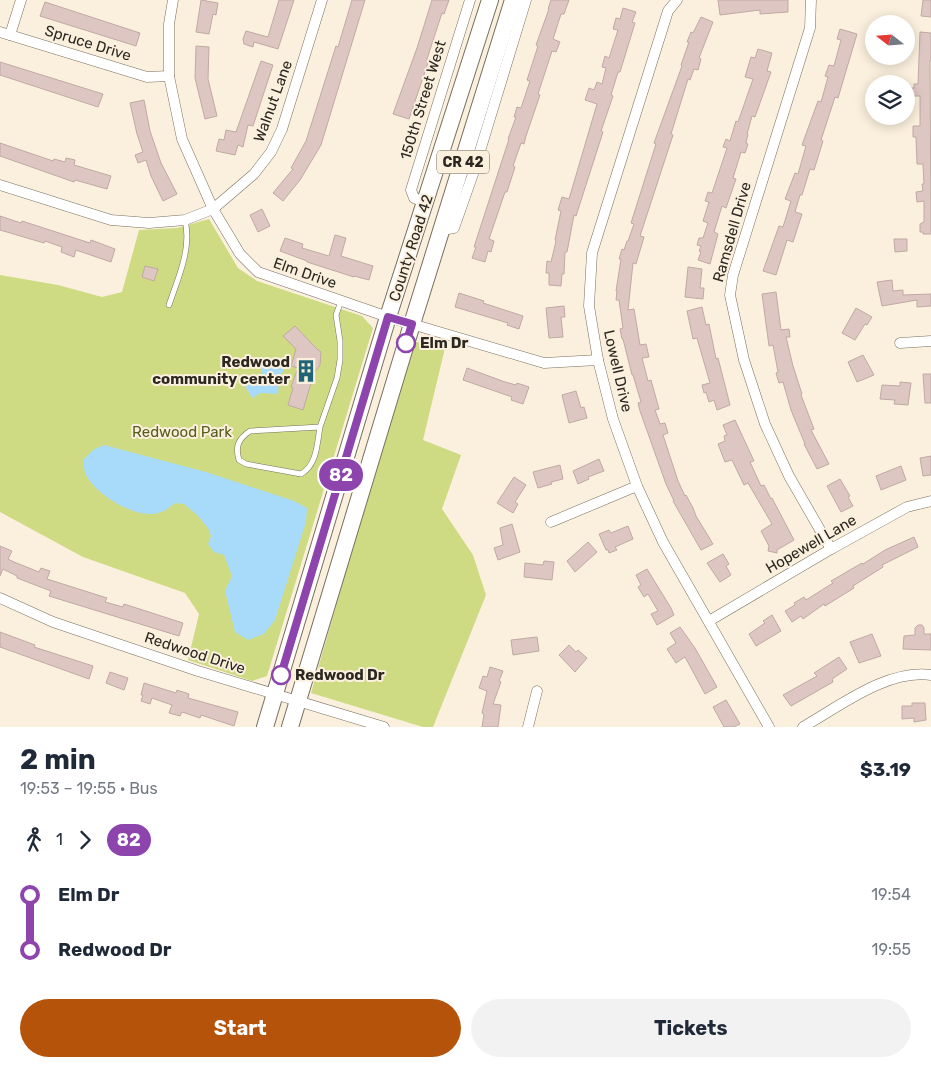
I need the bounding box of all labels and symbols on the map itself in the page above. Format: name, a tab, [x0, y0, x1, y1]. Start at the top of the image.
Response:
north arrow	[865, 15, 915, 65]
street label: Spruce Drive	[43, 21, 133, 65]
street label: 150th Street West	[396, 38, 450, 162]
street label: Walnut Lane	[250, 58, 296, 144]
road number: CR 42	[437, 150, 489, 173]
street label: Ramsdell Drive	[709, 180, 755, 284]
street label: County Road 42	[385, 192, 437, 304]
street label: Elm Drive	[271, 254, 339, 292]
street label: Lowell Drive	[600, 328, 636, 414]
marker: Elm Dr	[396, 333, 416, 353]
place label: Elm Dr	[420, 334, 469, 352]
place label: Redwood community center	[152, 353, 290, 388]
building icon: Redwood community center	[293, 358, 319, 384]
park label: Redwood Park	[132, 423, 232, 441]
line badge: 82	[318, 459, 364, 491]
street label: Hopewell Lane	[762, 511, 860, 577]
street label: Redwood Drive	[142, 628, 248, 678]
marker: Redwood Dr	[271, 665, 291, 685]
place label: Redwood Dr	[295, 666, 385, 684]

